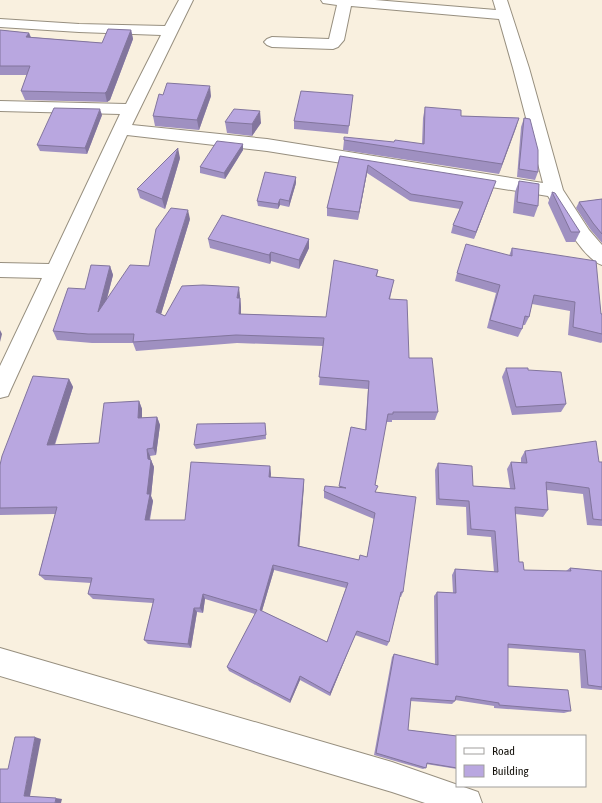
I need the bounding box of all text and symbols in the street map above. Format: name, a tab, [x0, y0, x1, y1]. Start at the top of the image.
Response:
legend	[456, 735, 586, 787]
text: Road	[492, 744, 515, 758]
text: Building	[492, 764, 530, 778]

